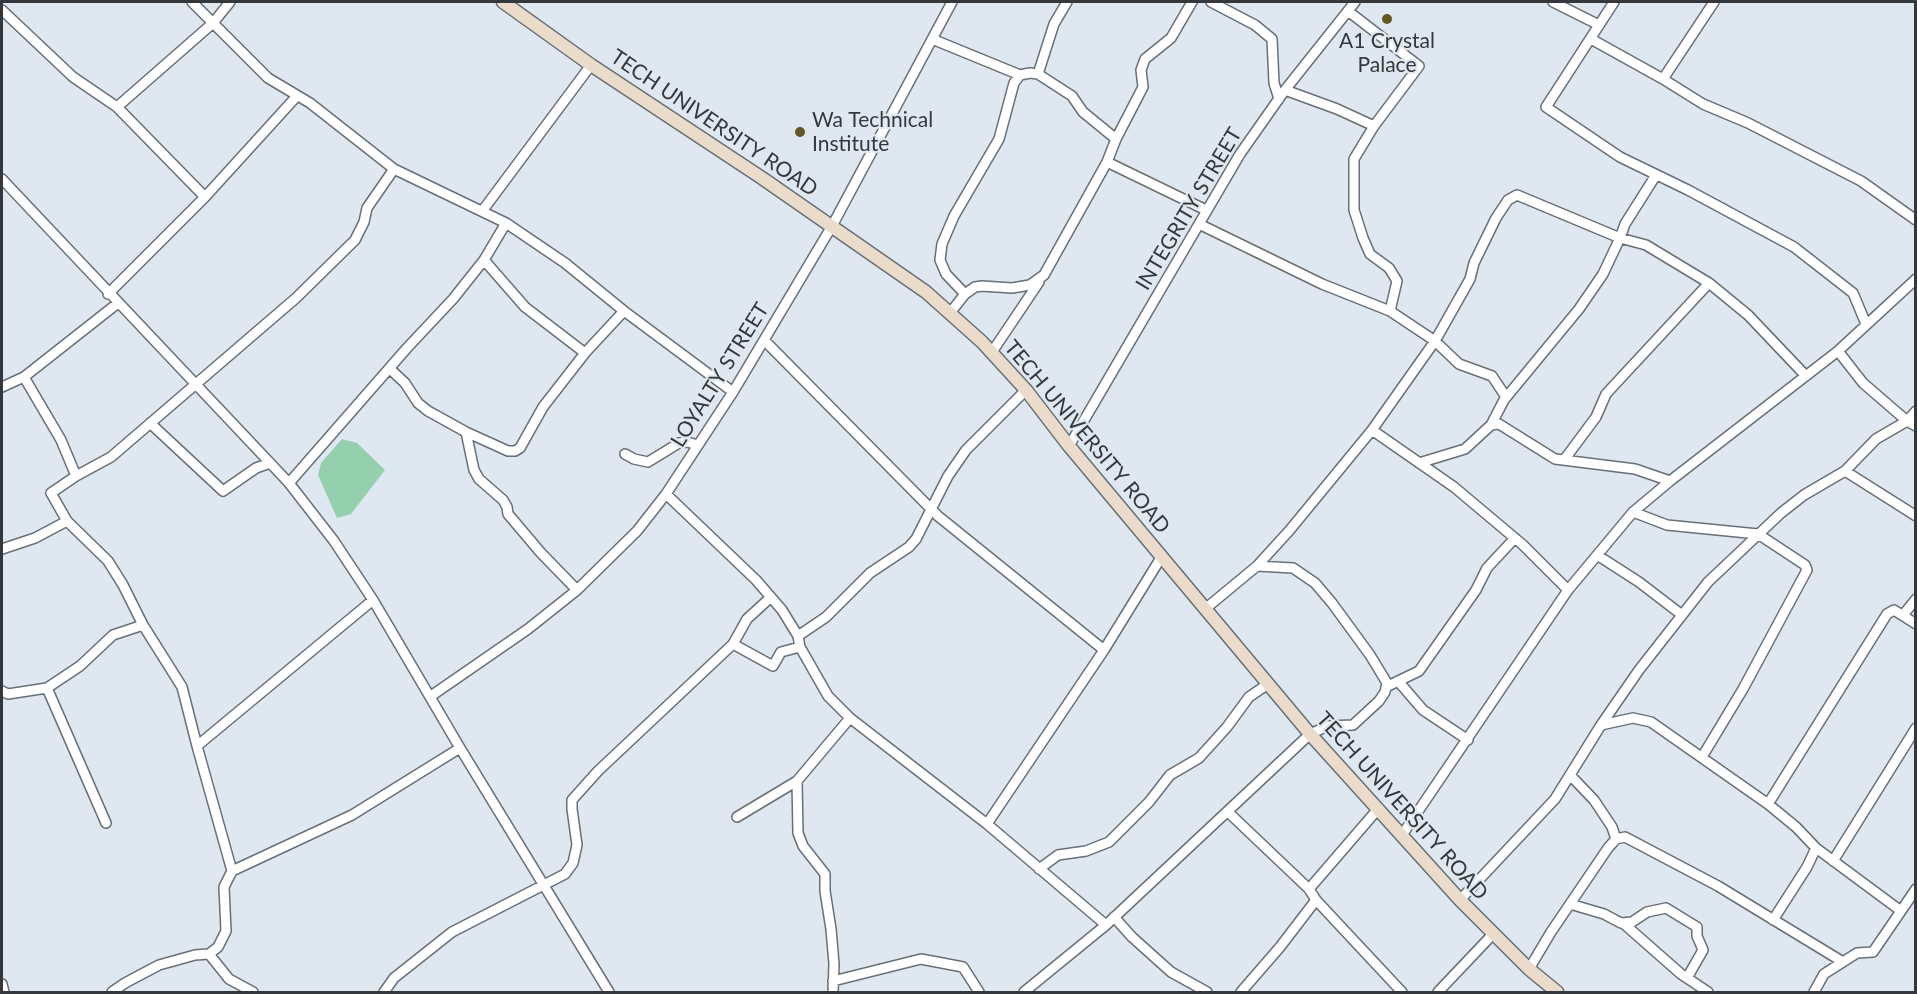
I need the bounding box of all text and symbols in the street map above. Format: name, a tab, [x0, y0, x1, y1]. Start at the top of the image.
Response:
marker: A1 Crystal Palace	[1380, 12, 1394, 26]
place label: A1 Crystal Palace	[1339, 28, 1435, 78]
street label: TECH UNIVERSITY ROAD	[606, 44, 822, 202]
place label: Wa Technical Institute	[812, 107, 933, 157]
street label: INTEGRITY STREET	[1131, 123, 1247, 295]
marker: Wa Technical Institute	[793, 125, 807, 139]
street label: LOYALTY STREET	[666, 298, 774, 452]
street label: TECH UNIVERSITY ROAD	[999, 335, 1175, 539]
street label: TECH UNIVERSITY ROAD	[1311, 707, 1493, 905]

